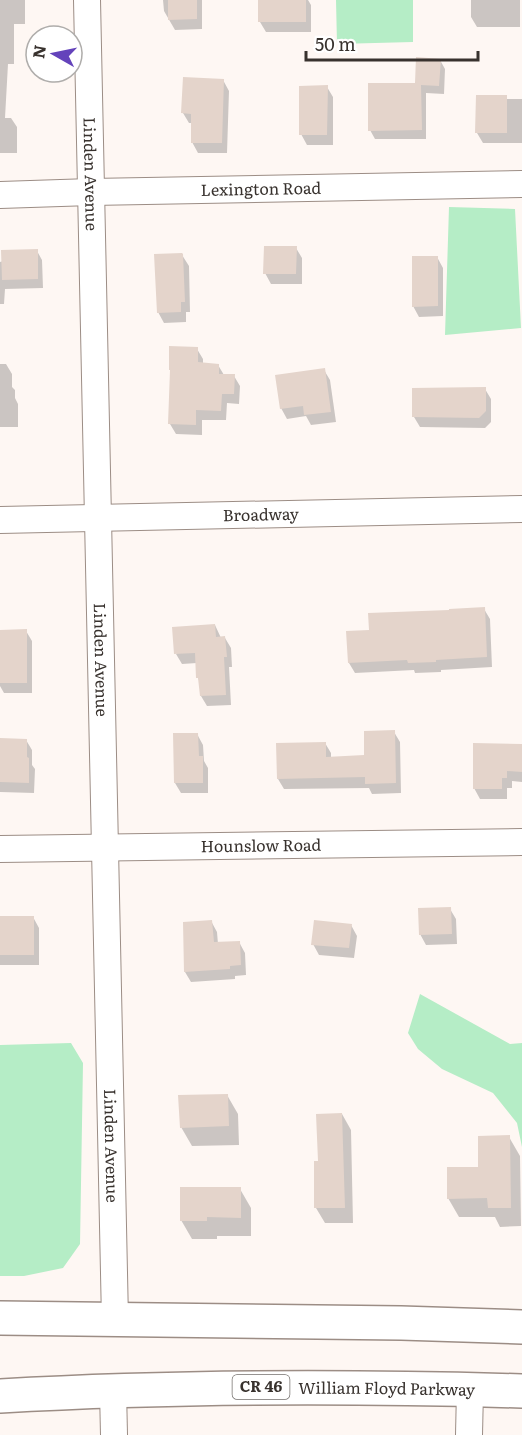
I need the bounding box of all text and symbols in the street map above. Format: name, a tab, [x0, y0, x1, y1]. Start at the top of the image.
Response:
north arrow	[24, 24, 84, 84]
scale bar	[306, 24, 478, 62]
text: 50 m	[315, 30, 356, 57]
text: N	[25, 43, 51, 60]
street label: Linden Avenue	[78, 117, 105, 231]
street label: Lexington Road	[200, 175, 322, 201]
street label: Broadway	[223, 501, 300, 526]
street label: Linden Avenue	[89, 603, 115, 717]
street label: Hounslow Road	[200, 832, 322, 857]
street label: Linden Avenue	[99, 1089, 126, 1203]
road number: CR 46	[232, 1375, 290, 1399]
street label: William Floyd Parkway	[298, 1375, 476, 1401]

